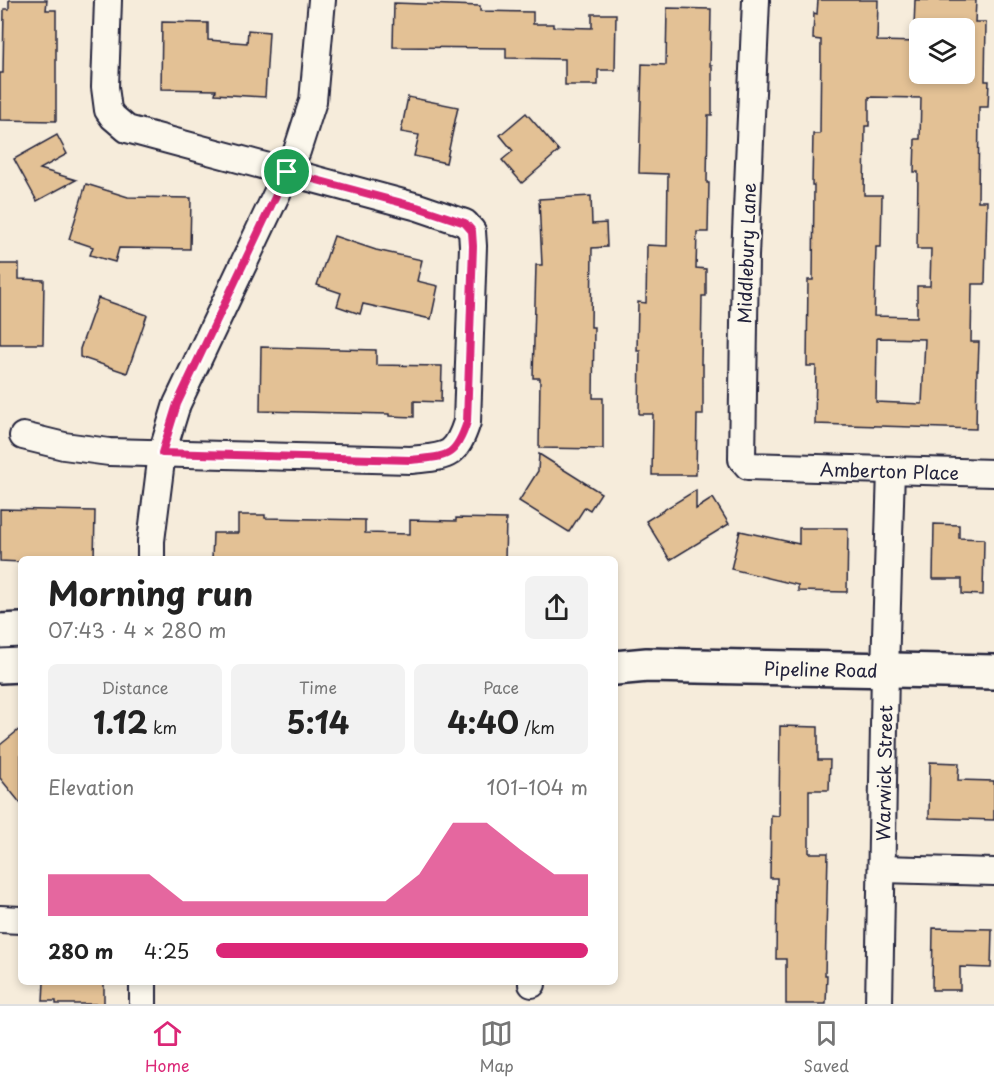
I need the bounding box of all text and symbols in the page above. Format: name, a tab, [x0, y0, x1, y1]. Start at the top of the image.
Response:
map controls	[909, 18, 975, 84]
button: layers	[909, 18, 975, 84]
pin	[261, 146, 312, 197]
icon: arrive	[270, 155, 303, 188]
street label: Middlebury Lane	[730, 182, 762, 324]
street label: Amberton Place	[820, 455, 959, 485]
text: Morning run	[48, 567, 253, 617]
button: share	[525, 576, 588, 639]
text: 07:43 · 4 × 280 m	[48, 615, 226, 645]
street label: Pipeline Road	[764, 654, 878, 683]
text: Distance	[101, 675, 169, 699]
text: Time	[299, 675, 337, 699]
text: Pace	[483, 675, 519, 699]
text: 1.12	[93, 699, 148, 744]
text: 5:14	[287, 699, 349, 744]
text: 4:40	[447, 699, 519, 744]
street label: Warwick Street	[868, 705, 898, 841]
text: km	[148, 715, 177, 739]
text: /km	[519, 715, 555, 739]
text: Elevation	[48, 772, 134, 802]
text: 101–104 m	[487, 772, 588, 802]
text: 280 m	[48, 936, 113, 966]
text: 4:25	[144, 936, 189, 966]
tab: Home	[145, 1017, 189, 1077]
tab: Map	[479, 1017, 514, 1077]
tab: Saved	[804, 1017, 849, 1077]

